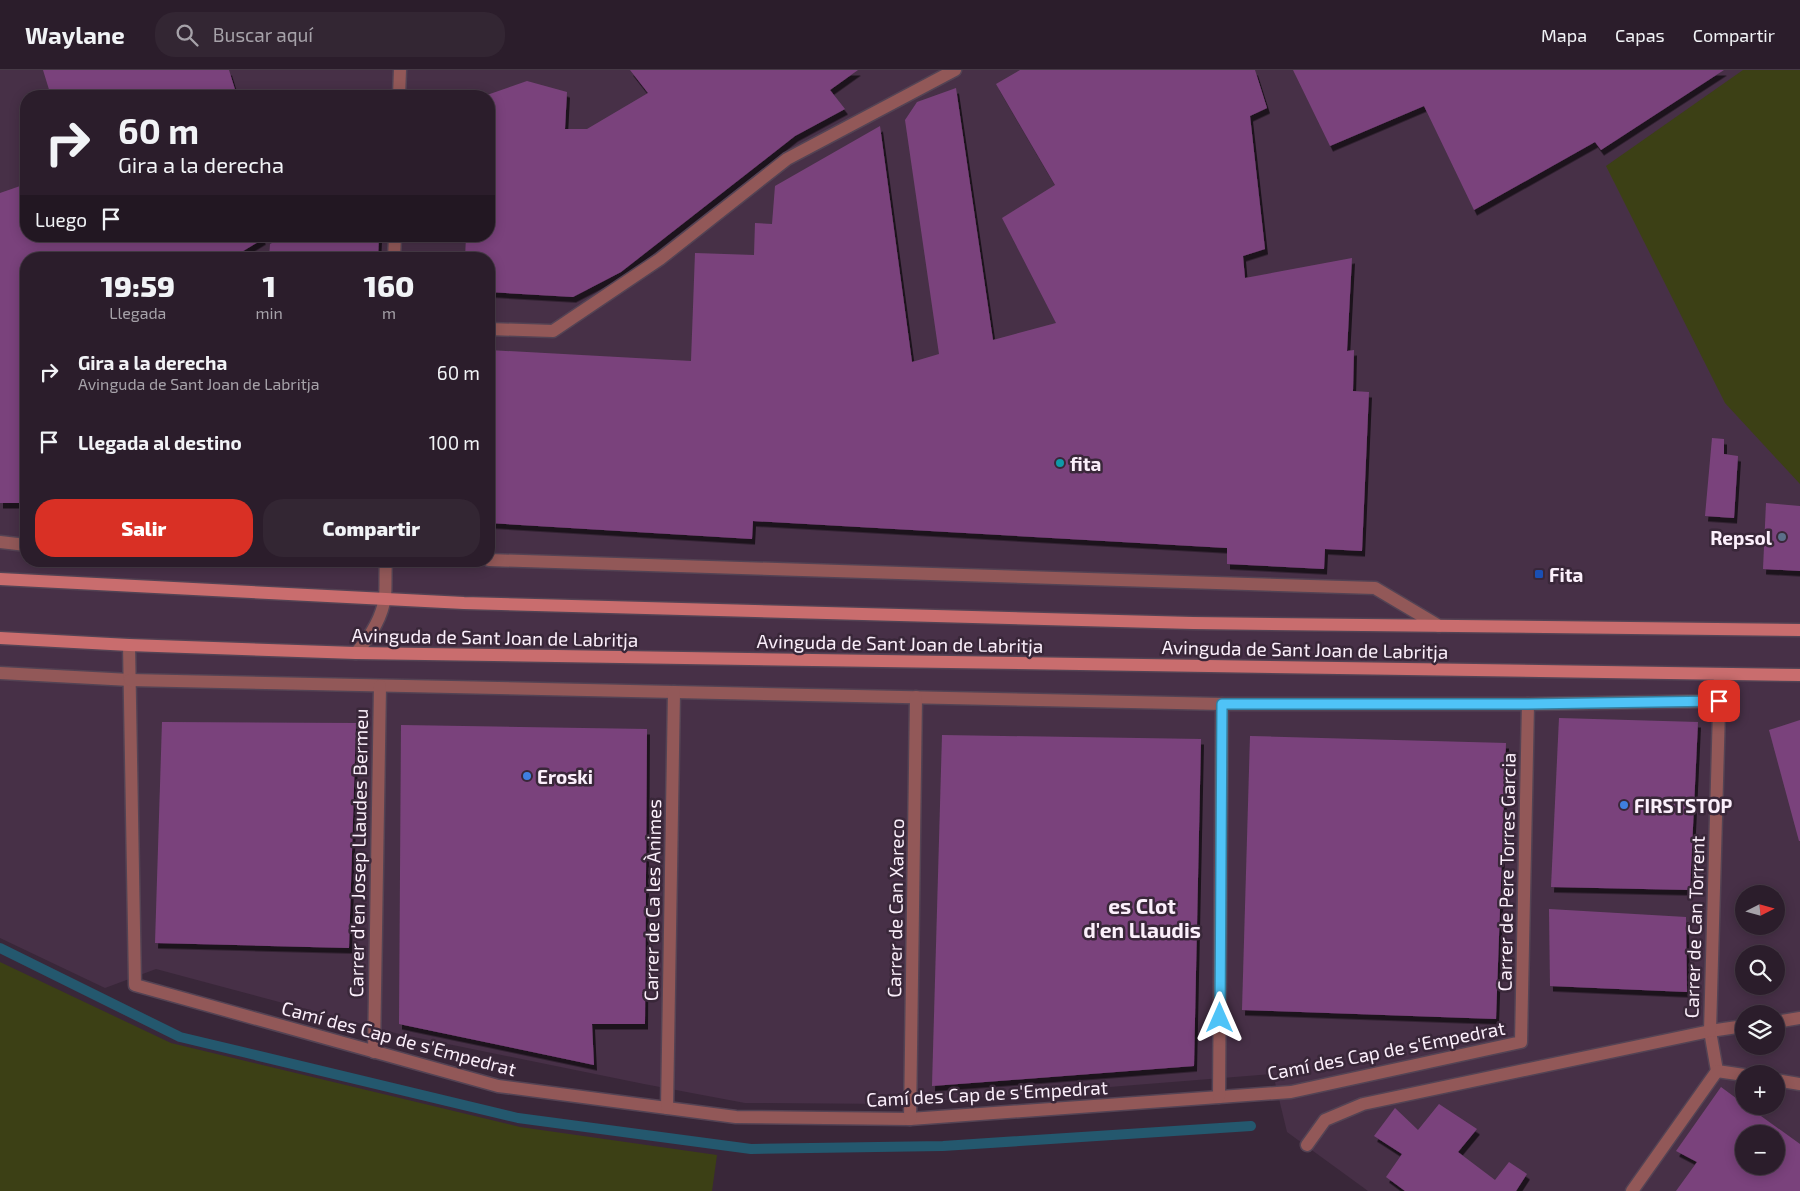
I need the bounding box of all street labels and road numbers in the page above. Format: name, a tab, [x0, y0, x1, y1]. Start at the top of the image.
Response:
street label: Avinguda de Sant Joan de Labritja	[351, 623, 639, 651]
street label: Avinguda de Sant Joan de Labritja	[756, 629, 1044, 657]
street label: Avinguda de Sant Joan de Labritja	[1161, 635, 1449, 663]
street label: Carrer d'en Josep Llaudes Bermeu	[344, 708, 372, 998]
street label: Carrer de Pere Torres Garcia	[1492, 752, 1520, 992]
street label: Carrer de Ca les Ànimes	[639, 799, 665, 1001]
street label: Carrer de Can Xareco	[882, 818, 908, 998]
street label: Carrer de Can Torrent	[1679, 835, 1709, 1019]
street label: Camí des Cap de s'Empedrat	[279, 996, 519, 1080]
street label: Camí des Cap de s'Empedrat	[1265, 1016, 1507, 1084]
street label: Camí des Cap de s'Empedrat	[866, 1075, 1108, 1111]

